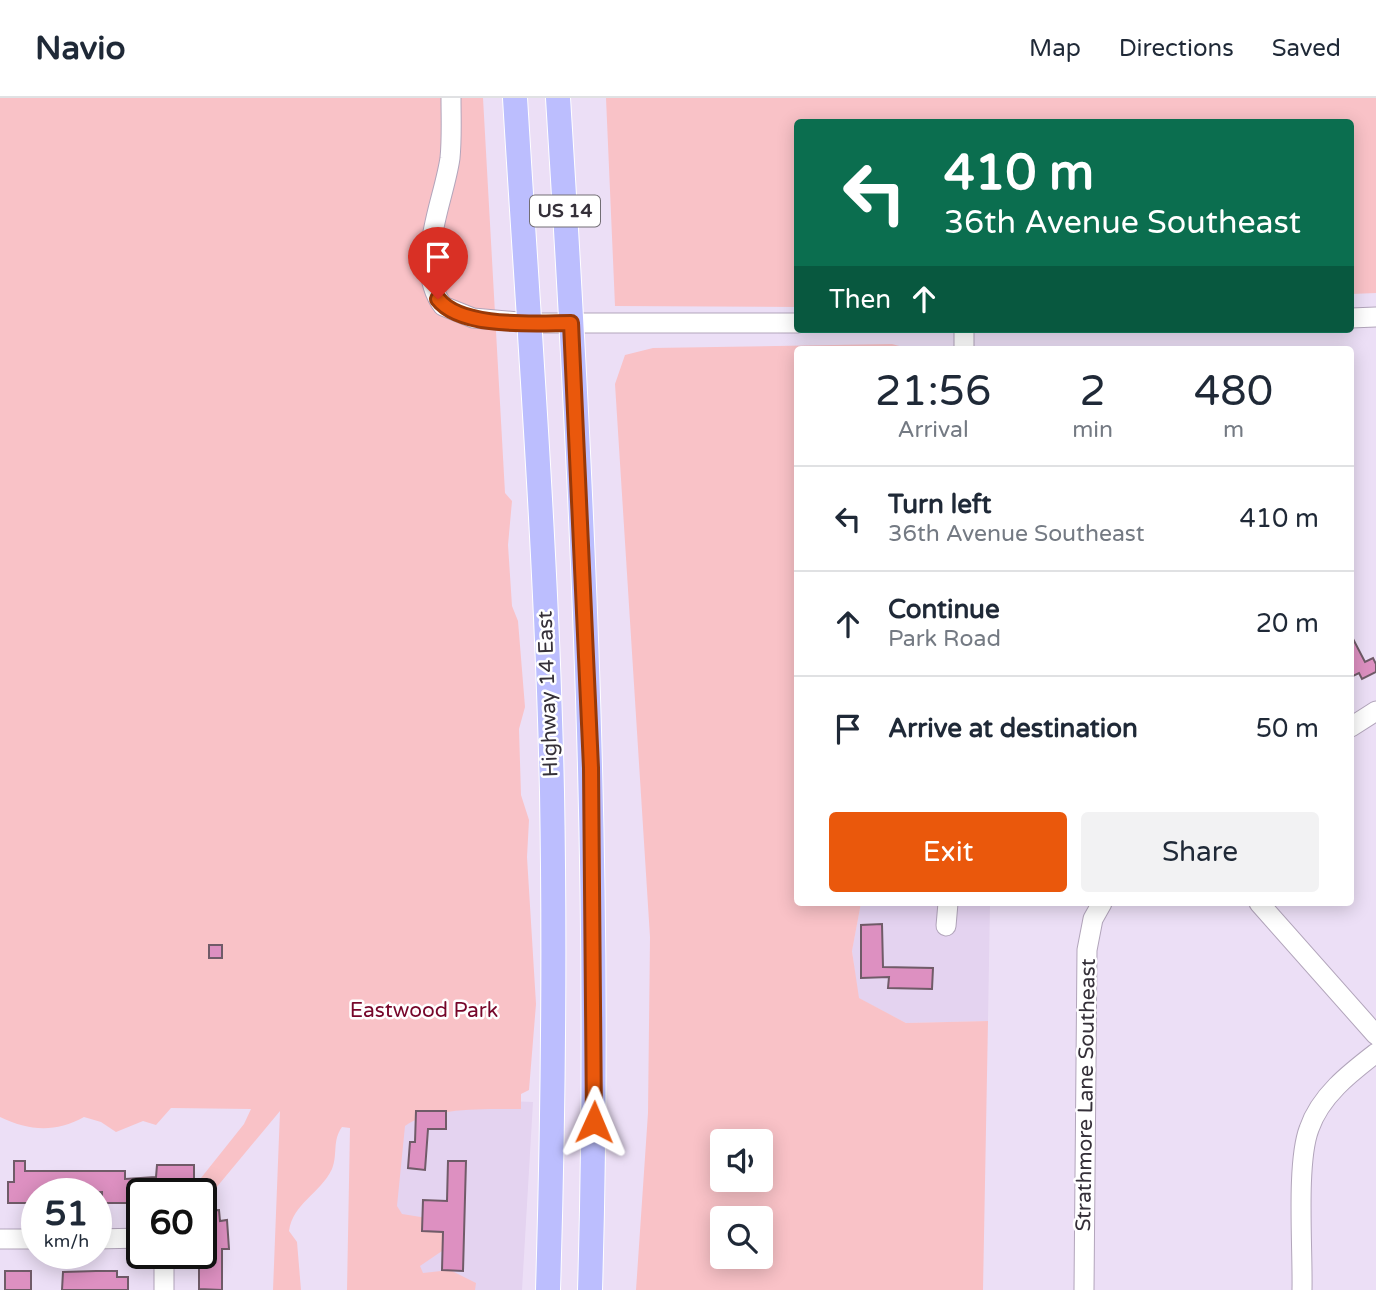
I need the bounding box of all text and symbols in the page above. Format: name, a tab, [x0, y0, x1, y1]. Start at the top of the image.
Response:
text: Navio	[35, 29, 126, 68]
text: Map	[1029, 34, 1081, 63]
text: Directions	[1119, 34, 1234, 63]
text: Saved	[1272, 34, 1341, 63]
text: 410 m	[944, 144, 1094, 203]
icon: left	[829, 147, 920, 238]
road number: US 14	[530, 195, 600, 226]
text: 36th Avenue Southeast	[944, 204, 1301, 242]
pin	[408, 227, 468, 299]
icon: arrive	[419, 238, 457, 276]
icon: ahead	[905, 280, 943, 318]
text: Then	[829, 284, 891, 315]
text: 21:56	[875, 366, 991, 417]
text: 2	[1079, 366, 1106, 417]
text: 480	[1194, 366, 1273, 417]
text: Arrival	[898, 416, 969, 444]
text: min	[1072, 416, 1113, 444]
text: m	[1223, 416, 1244, 444]
text: Turn left	[888, 489, 991, 520]
icon: left	[829, 500, 867, 538]
text: 410 m	[1239, 503, 1319, 534]
text: 36th Avenue Southeast	[888, 520, 1145, 548]
text: Continue	[888, 594, 1000, 625]
icon: ahead	[829, 605, 867, 643]
text: 20 m	[1256, 608, 1319, 639]
street label: Highway 14 East	[533, 610, 563, 778]
text: Park Road	[888, 625, 1001, 653]
icon: arrive	[829, 710, 867, 748]
text: Arrive at destination	[888, 713, 1138, 744]
text: 50 m	[1256, 713, 1319, 744]
button: Exit	[829, 812, 1067, 892]
button: Share	[1081, 812, 1319, 892]
street label: Strathmore Lane Southeast	[1071, 958, 1101, 1232]
park label: Eastwood Park	[350, 998, 498, 1023]
position arrow	[557, 1085, 631, 1159]
map controls	[710, 1129, 773, 1269]
button: sound	[710, 1129, 773, 1192]
speed limit sign: 60	[126, 1178, 217, 1269]
text: 51	[45, 1193, 88, 1235]
button: search	[710, 1206, 773, 1269]
text: km/h	[44, 1230, 89, 1252]

